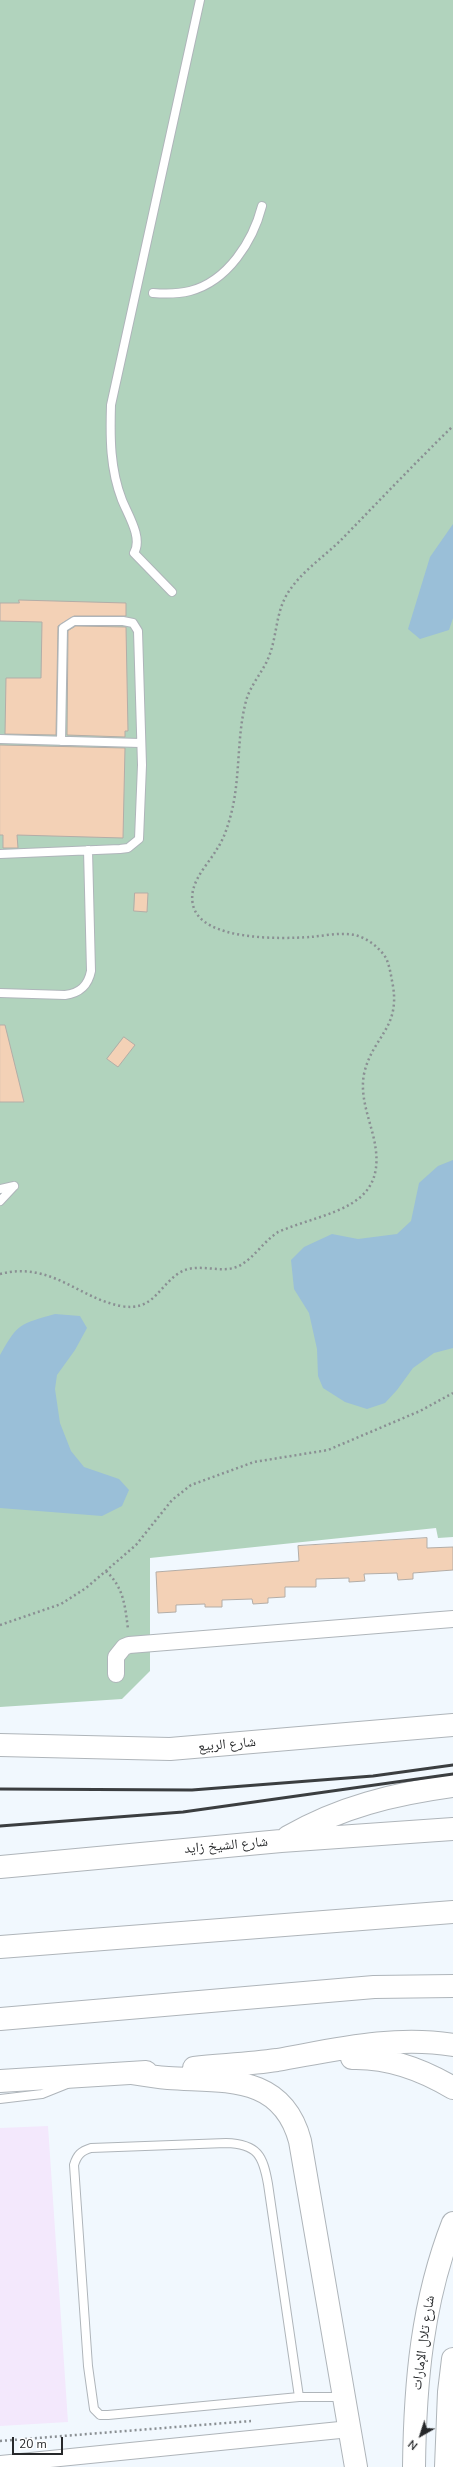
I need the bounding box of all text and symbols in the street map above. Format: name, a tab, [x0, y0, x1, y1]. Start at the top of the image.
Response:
street label: شارع الربيع	[198, 1734, 256, 1756]
street label: شارع الشيخ زايد	[183, 1834, 269, 1858]
street label: شارع تلال الإمارات	[409, 2295, 439, 2391]
north arrow	[401, 2415, 441, 2455]
scale bar	[14, 2429, 65, 2455]
text: 20 m	[19, 2436, 47, 2452]
text: N	[405, 2436, 421, 2453]

